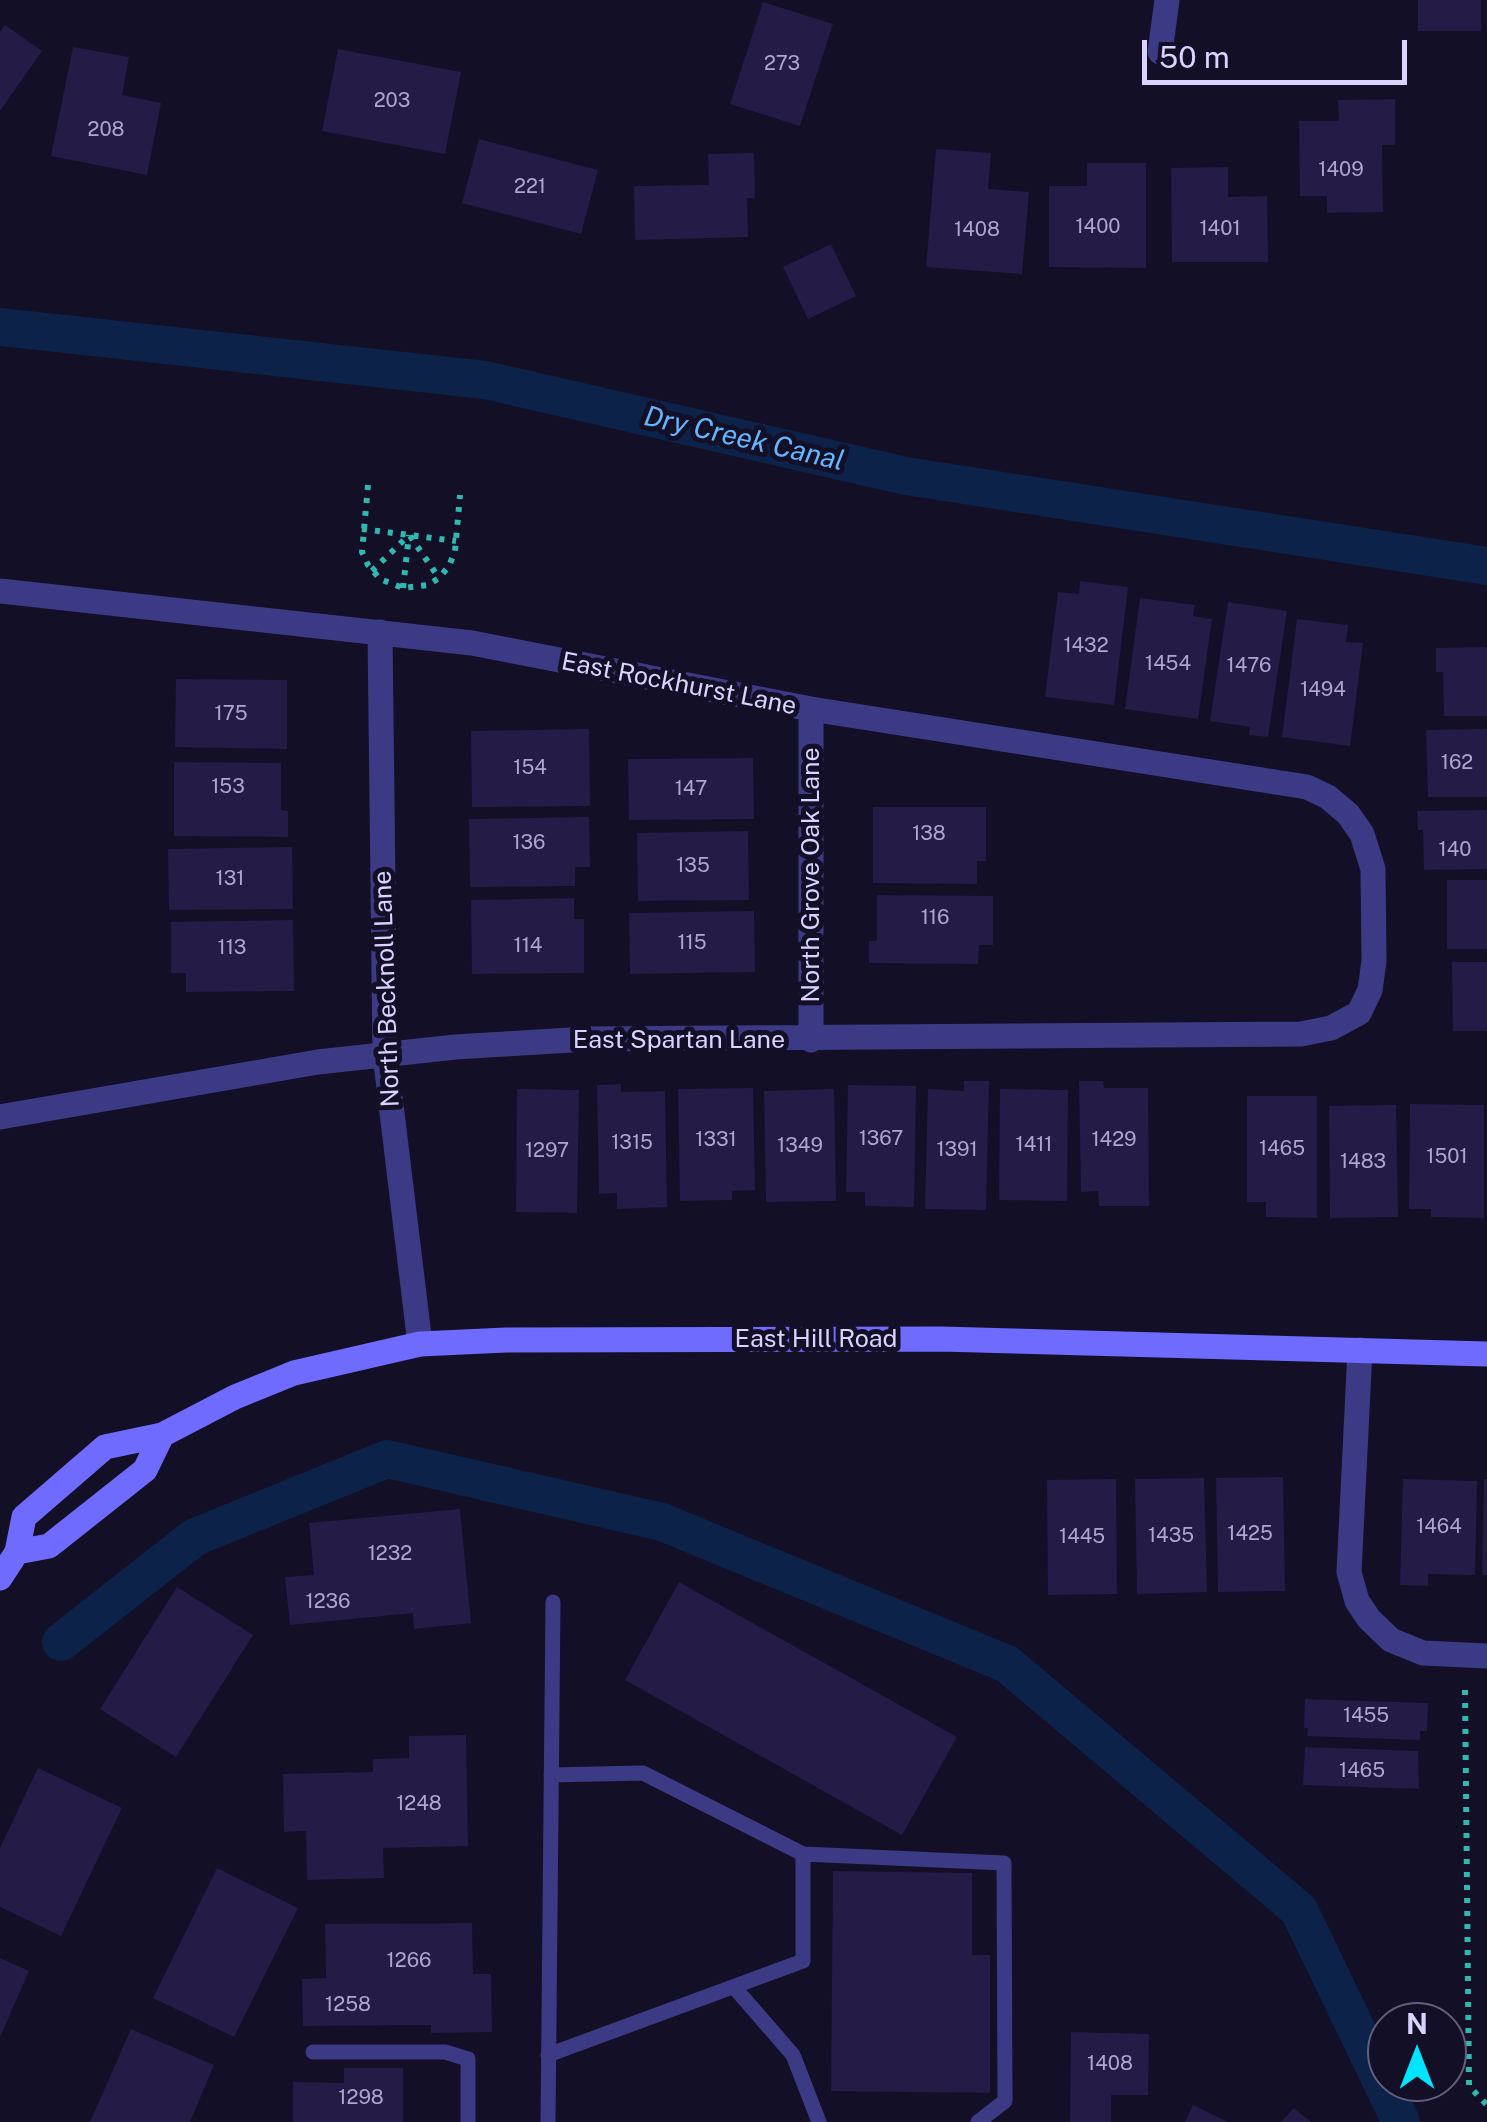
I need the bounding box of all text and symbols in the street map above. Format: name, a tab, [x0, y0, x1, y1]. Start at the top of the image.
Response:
scale bar	[1147, 20, 1412, 82]
text: 50 m	[1159, 39, 1230, 75]
house number: 273	[764, 52, 800, 76]
house number: 203	[374, 89, 410, 113]
house number: 208	[88, 118, 124, 142]
house number: 1409	[1318, 158, 1364, 182]
house number: 221	[514, 175, 546, 199]
house number: 1400	[1075, 215, 1121, 239]
house number: 1401	[1199, 217, 1241, 241]
house number: 1408	[954, 218, 1000, 242]
water label: Dry Creek Canal	[641, 400, 847, 478]
house number: 1432	[1063, 634, 1109, 658]
street label: East Rockhurst Lane	[559, 647, 799, 721]
house number: 1454	[1145, 652, 1191, 676]
house number: 1476	[1227, 654, 1271, 678]
house number: 1494	[1300, 678, 1346, 702]
house number: 175	[215, 702, 247, 726]
street label: North Grove Oak Lane	[796, 747, 826, 1003]
house number: 162	[1441, 751, 1473, 775]
house number: 154	[513, 756, 547, 780]
house number: 153	[211, 775, 245, 799]
house number: 147	[675, 777, 707, 801]
house number: 138	[912, 822, 946, 846]
house number: 136	[512, 831, 546, 855]
house number: 140	[1439, 838, 1471, 862]
house number: 135	[676, 854, 710, 878]
house number: 131	[216, 867, 244, 891]
street label: North Becknoll Lane	[368, 870, 406, 1108]
house number: 116	[921, 906, 949, 930]
house number: 115	[677, 931, 707, 955]
house number: 114	[514, 934, 542, 958]
house number: 113	[218, 936, 246, 960]
street label: East Spartan Lane	[573, 1025, 785, 1055]
house number: 1367	[859, 1127, 903, 1151]
house number: 1331	[695, 1128, 737, 1152]
house number: 1429	[1091, 1128, 1137, 1152]
house number: 1315	[611, 1131, 653, 1155]
house number: 1411	[1016, 1133, 1052, 1157]
house number: 1349	[777, 1134, 823, 1158]
house number: 1465	[1259, 1137, 1305, 1161]
house number: 1391	[936, 1138, 978, 1162]
house number: 1297	[525, 1139, 569, 1163]
house number: 1501	[1426, 1145, 1468, 1169]
house number: 1483	[1340, 1150, 1386, 1174]
street label: East Hill Road	[735, 1324, 897, 1354]
house number: 1464	[1416, 1515, 1462, 1539]
house number: 1425	[1227, 1522, 1273, 1546]
house number: 1435	[1148, 1524, 1194, 1548]
house number: 1445	[1059, 1525, 1105, 1549]
house number: 1232	[368, 1542, 412, 1566]
house number: 1236	[306, 1590, 350, 1614]
house number: 1455	[1343, 1704, 1389, 1728]
house number: 1465	[1339, 1759, 1385, 1783]
house number: 1248	[396, 1792, 442, 1816]
house number: 1266	[387, 1949, 431, 1973]
house number: 1258	[325, 1993, 371, 2017]
north arrow	[1367, 2002, 1467, 2102]
text: N	[1406, 2007, 1428, 2040]
house number: 1408	[1087, 2052, 1133, 2076]
house number: 1298	[338, 2086, 384, 2110]

